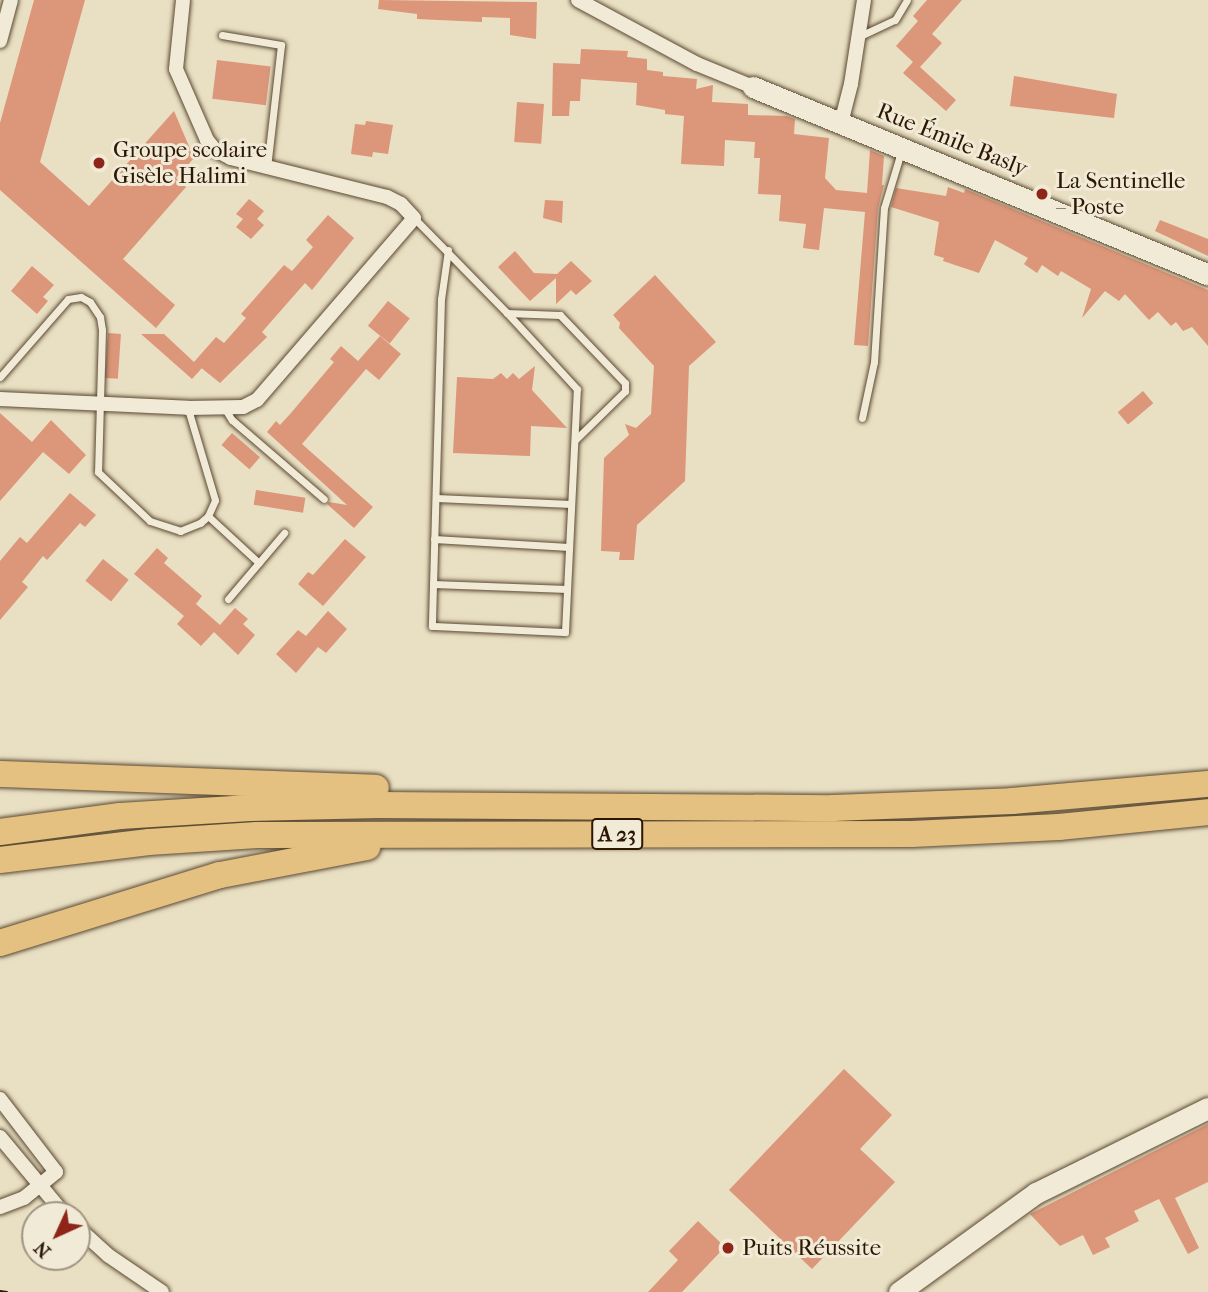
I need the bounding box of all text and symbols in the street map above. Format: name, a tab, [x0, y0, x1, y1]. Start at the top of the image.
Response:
street label: Rue Émile Basly	[873, 97, 1031, 183]
place label: Groupe scolaire Gisèle Halimi	[113, 136, 267, 190]
marker: Groupe scolaire Gisèle Halimi	[91, 155, 107, 171]
place label: La Sentinelle – Poste	[1056, 167, 1185, 221]
marker: La Sentinelle – Poste	[1034, 186, 1050, 202]
road number: A 23	[591, 816, 643, 852]
north arrow	[21, 1201, 91, 1271]
place label: Puits Réussite	[742, 1234, 881, 1262]
text: N	[30, 1237, 55, 1262]
marker: Puits Réussite	[720, 1240, 736, 1256]

